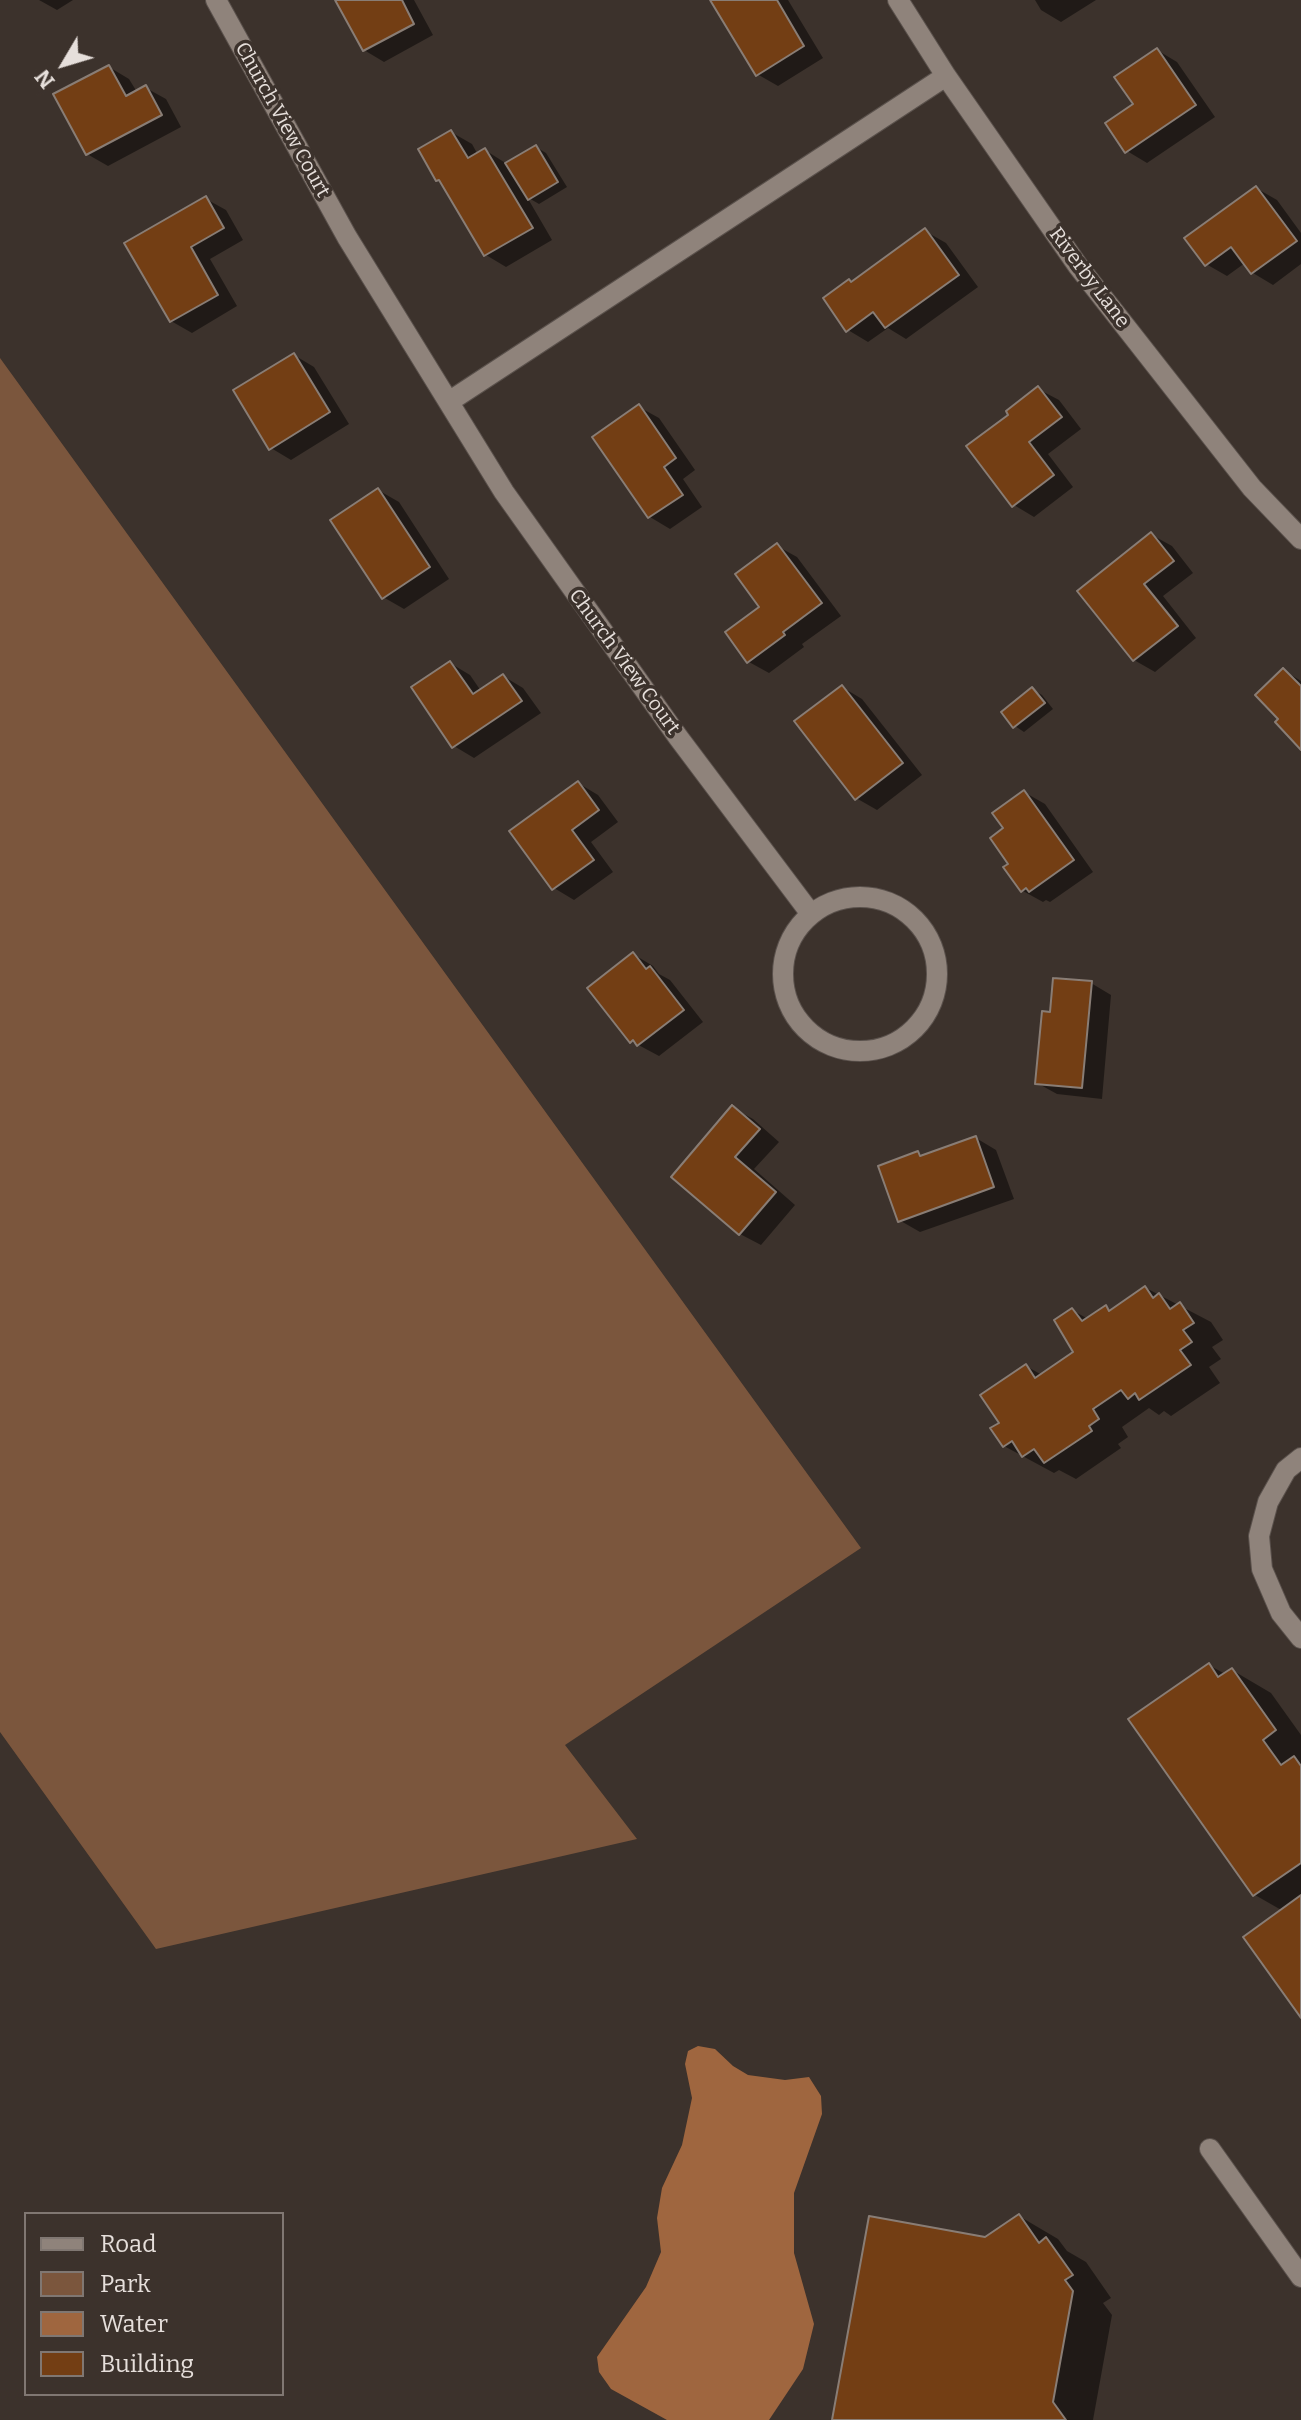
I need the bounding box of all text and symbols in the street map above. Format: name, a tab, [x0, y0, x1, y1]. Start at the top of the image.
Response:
north arrow	[24, 24, 104, 104]
street label: Church View Court	[229, 38, 335, 202]
text: N	[29, 64, 61, 94]
street label: Riverby Lane	[1044, 223, 1134, 333]
street label: Church View Court	[563, 585, 685, 739]
legend	[24, 2212, 284, 2396]
text: Road	[100, 2230, 156, 2258]
text: Park	[100, 2270, 151, 2298]
text: Water	[100, 2310, 168, 2338]
text: Building	[100, 2350, 194, 2378]

